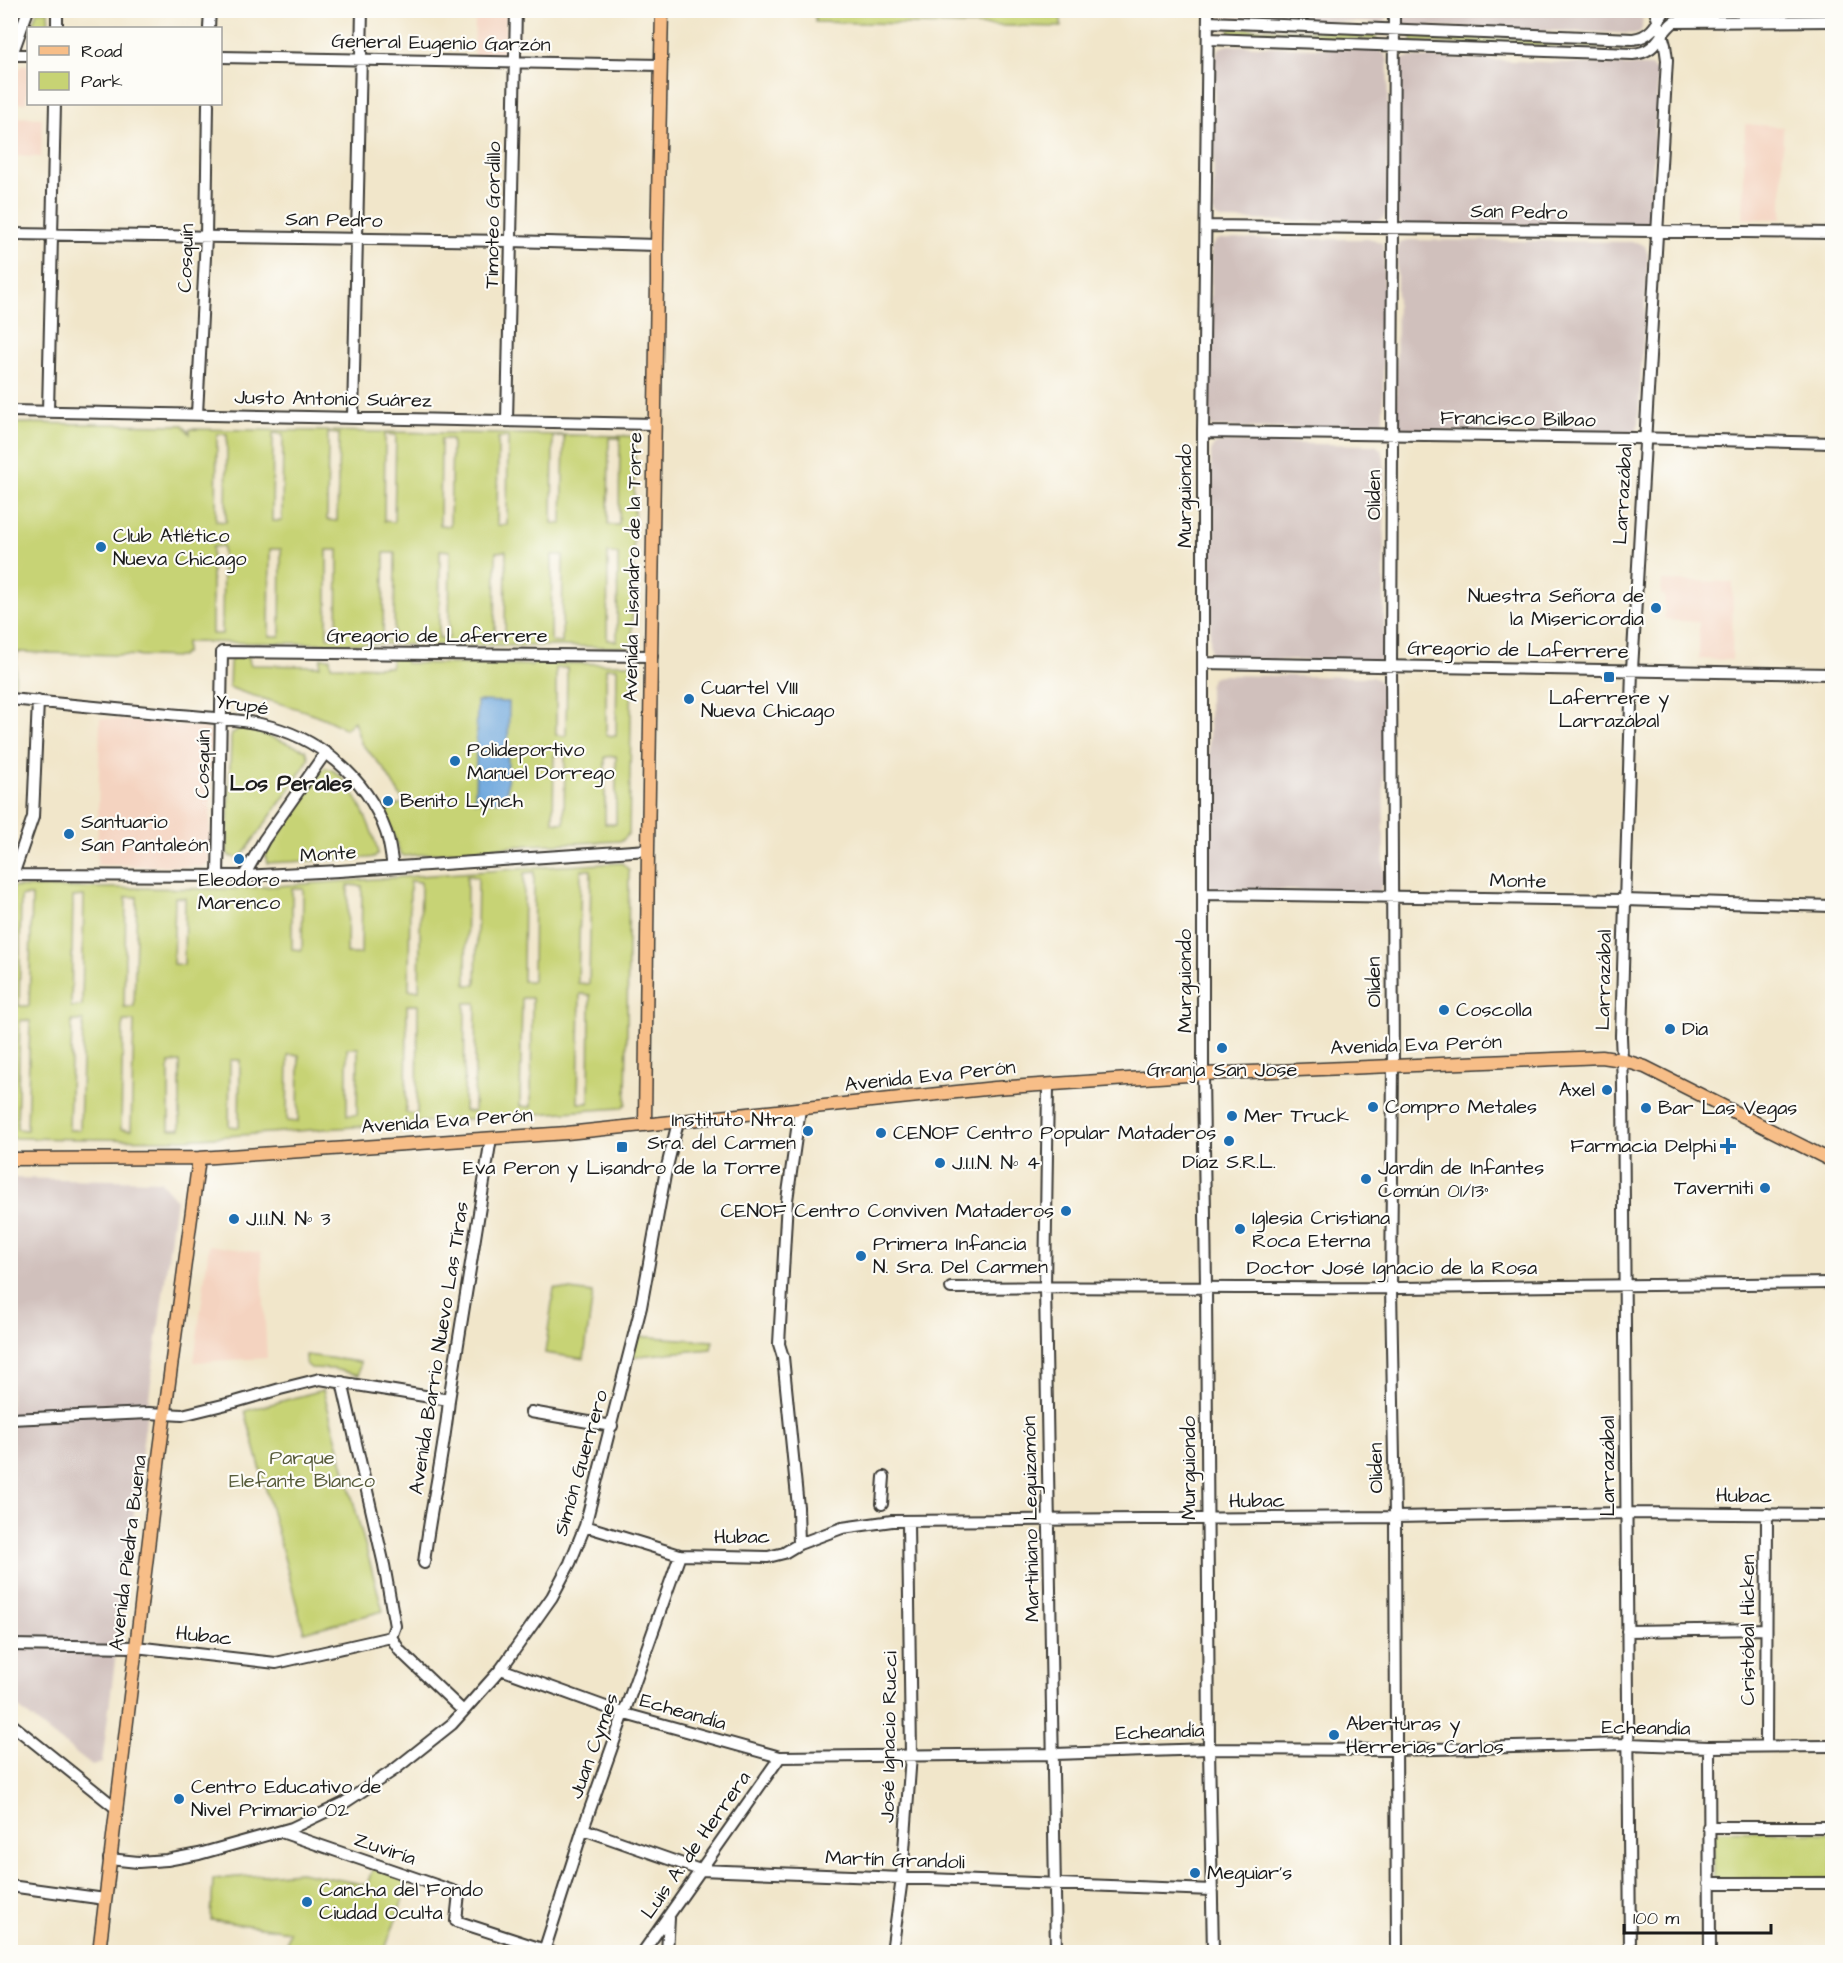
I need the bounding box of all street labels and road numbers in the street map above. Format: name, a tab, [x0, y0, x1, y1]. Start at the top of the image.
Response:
street label: General Eugenio Garzón	[331, 27, 551, 60]
street label: Timoteo Gordillo	[478, 141, 508, 289]
street label: San Pedro	[1470, 197, 1568, 227]
street label: San Pedro	[285, 205, 383, 235]
street label: Cosquín	[171, 223, 201, 293]
street label: Justo Antonio Suárez	[234, 383, 432, 415]
street label: Francisco Bilbao	[1440, 404, 1596, 434]
street label: Avenida Lisandro de la Torre	[617, 432, 649, 702]
street label: Larrazábal	[1606, 443, 1640, 545]
street label: Murguiondo	[1171, 444, 1200, 548]
street label: Oliden	[1360, 470, 1388, 520]
street label: Gregorio de Laferrere	[326, 622, 548, 651]
street label: Gregorio de Laferrere	[1407, 634, 1629, 667]
street label: Yrupé	[213, 687, 271, 723]
street label: Cosquín	[188, 729, 218, 799]
street label: Monte	[299, 838, 357, 870]
street label: Monte	[1489, 867, 1547, 895]
street label: Murguiondo	[1171, 929, 1200, 1033]
street label: Larrazábal	[1589, 929, 1619, 1031]
street label: Oliden	[1360, 956, 1388, 1008]
street label: Avenida Eva Perón	[1330, 1028, 1502, 1062]
street label: Avenida Eva Perón	[843, 1053, 1017, 1099]
street label: Avenida Eva Perón	[360, 1101, 534, 1141]
street label: Avenida Barrio Nuevo Las Tiras	[402, 1200, 476, 1496]
street label: Doctor José Ignacio de la Rosa	[1247, 1254, 1537, 1283]
street label: Simón Guerrero	[547, 1387, 615, 1539]
street label: Martiniano Leguizamón	[1015, 1416, 1048, 1622]
street label: Murguiondo	[1175, 1416, 1204, 1520]
street label: Larrazábal	[1594, 1416, 1622, 1516]
street label: Oliden	[1362, 1442, 1390, 1494]
street label: Avenida Piedra Buena	[102, 1454, 154, 1652]
street label: Hubac	[1716, 1482, 1773, 1510]
street label: Hubac	[1229, 1487, 1286, 1515]
street label: Hubac	[714, 1523, 771, 1551]
street label: Cristóbal Hicken	[1734, 1554, 1762, 1706]
street label: Hubac	[175, 1619, 234, 1653]
street label: José Ignacio Rucci	[874, 1651, 905, 1823]
street label: Echeandía	[636, 1686, 730, 1738]
street label: Juan Cymes	[562, 1689, 627, 1803]
street label: Echeandía	[1601, 1713, 1691, 1743]
street label: Echeandía	[1115, 1716, 1205, 1748]
street label: Luis A. de Herrera	[634, 1765, 758, 1925]
street label: Zuviría	[350, 1825, 420, 1873]
street label: Martín Grandoli	[825, 1844, 965, 1876]

